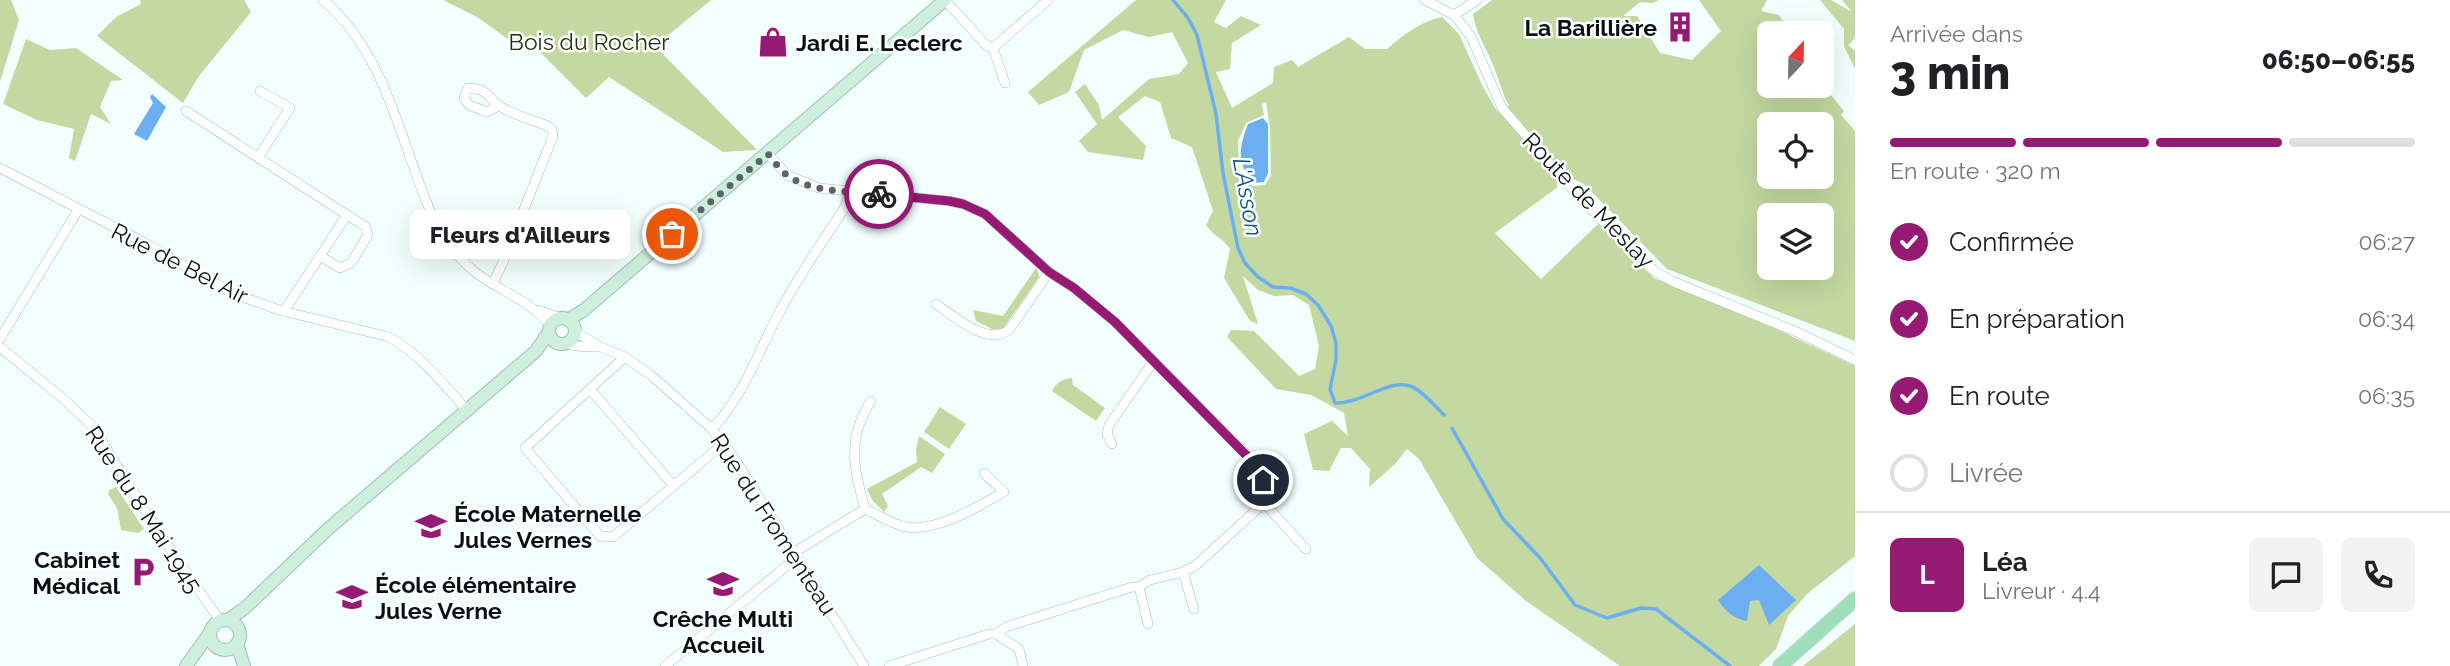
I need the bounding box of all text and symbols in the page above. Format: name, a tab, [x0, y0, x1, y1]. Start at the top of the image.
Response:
building icon: La Barillière	[1663, 10, 1697, 44]
place label: La Barillière	[1524, 14, 1657, 41]
text: Arrivée dans	[1890, 20, 2023, 47]
north arrow	[1757, 21, 1834, 98]
map controls	[1757, 21, 1834, 280]
shop icon: Jardi E. Leclerc	[756, 25, 790, 59]
park label: Bois du Rocher	[509, 28, 669, 55]
place label: Jardi E. Leclerc	[796, 29, 963, 56]
text: 06:50–06:55	[2262, 45, 2415, 75]
text: 3 min	[1890, 46, 2010, 100]
button: locate	[1757, 112, 1834, 189]
street label: Route de Meslay	[1517, 127, 1661, 273]
water label: L'Asson	[1227, 155, 1269, 239]
text: En route · 320 m	[1890, 157, 2061, 184]
courier	[844, 159, 914, 229]
icon: bike	[860, 175, 898, 213]
button: layers	[1757, 203, 1834, 280]
pin	[642, 204, 702, 264]
callout: Fleurs d'Ailleurs	[410, 210, 630, 258]
icon: bag	[653, 215, 691, 253]
street label: Rue de Bel Air	[107, 217, 253, 309]
text: Fleurs d'Ailleurs	[430, 221, 610, 248]
icon: check	[1890, 223, 1928, 261]
text: Confirmée	[1949, 227, 2074, 257]
text: 06:27	[2358, 228, 2415, 255]
icon: check	[1890, 300, 1928, 338]
text: En préparation	[1949, 304, 2125, 334]
text: 06:34	[2358, 305, 2415, 332]
icon: check	[1890, 377, 1928, 415]
text: En route	[1949, 381, 2050, 411]
text: 06:35	[2358, 382, 2415, 409]
street label: Rue du 8 Mai 1945	[80, 421, 208, 597]
street label: Rue du Fromenteau	[705, 428, 843, 620]
pin	[1233, 450, 1293, 510]
text: Livrée	[1949, 458, 2023, 488]
icon: home	[1244, 461, 1282, 499]
place label: École Maternelle Jules Vernes	[454, 500, 641, 553]
school or university icon: École Maternelle Jules Vernes	[414, 509, 448, 543]
button: chat	[2249, 538, 2323, 612]
button: phone	[2341, 538, 2415, 612]
place label: Cabinet Médical	[32, 546, 121, 599]
text: Léa	[1982, 547, 2028, 577]
parking icon: Cabinet Médical	[126, 555, 160, 589]
text: L	[1919, 560, 1935, 590]
school or university icon: Crêche Multi Accueil	[706, 567, 740, 601]
place label: École élémentaire Jules Verne	[375, 571, 576, 624]
text: Livreur · 4.4	[1982, 577, 2101, 604]
school or university icon: École élémentaire Jules Verne	[335, 580, 369, 614]
place label: Crêche Multi Accueil	[653, 605, 793, 658]

